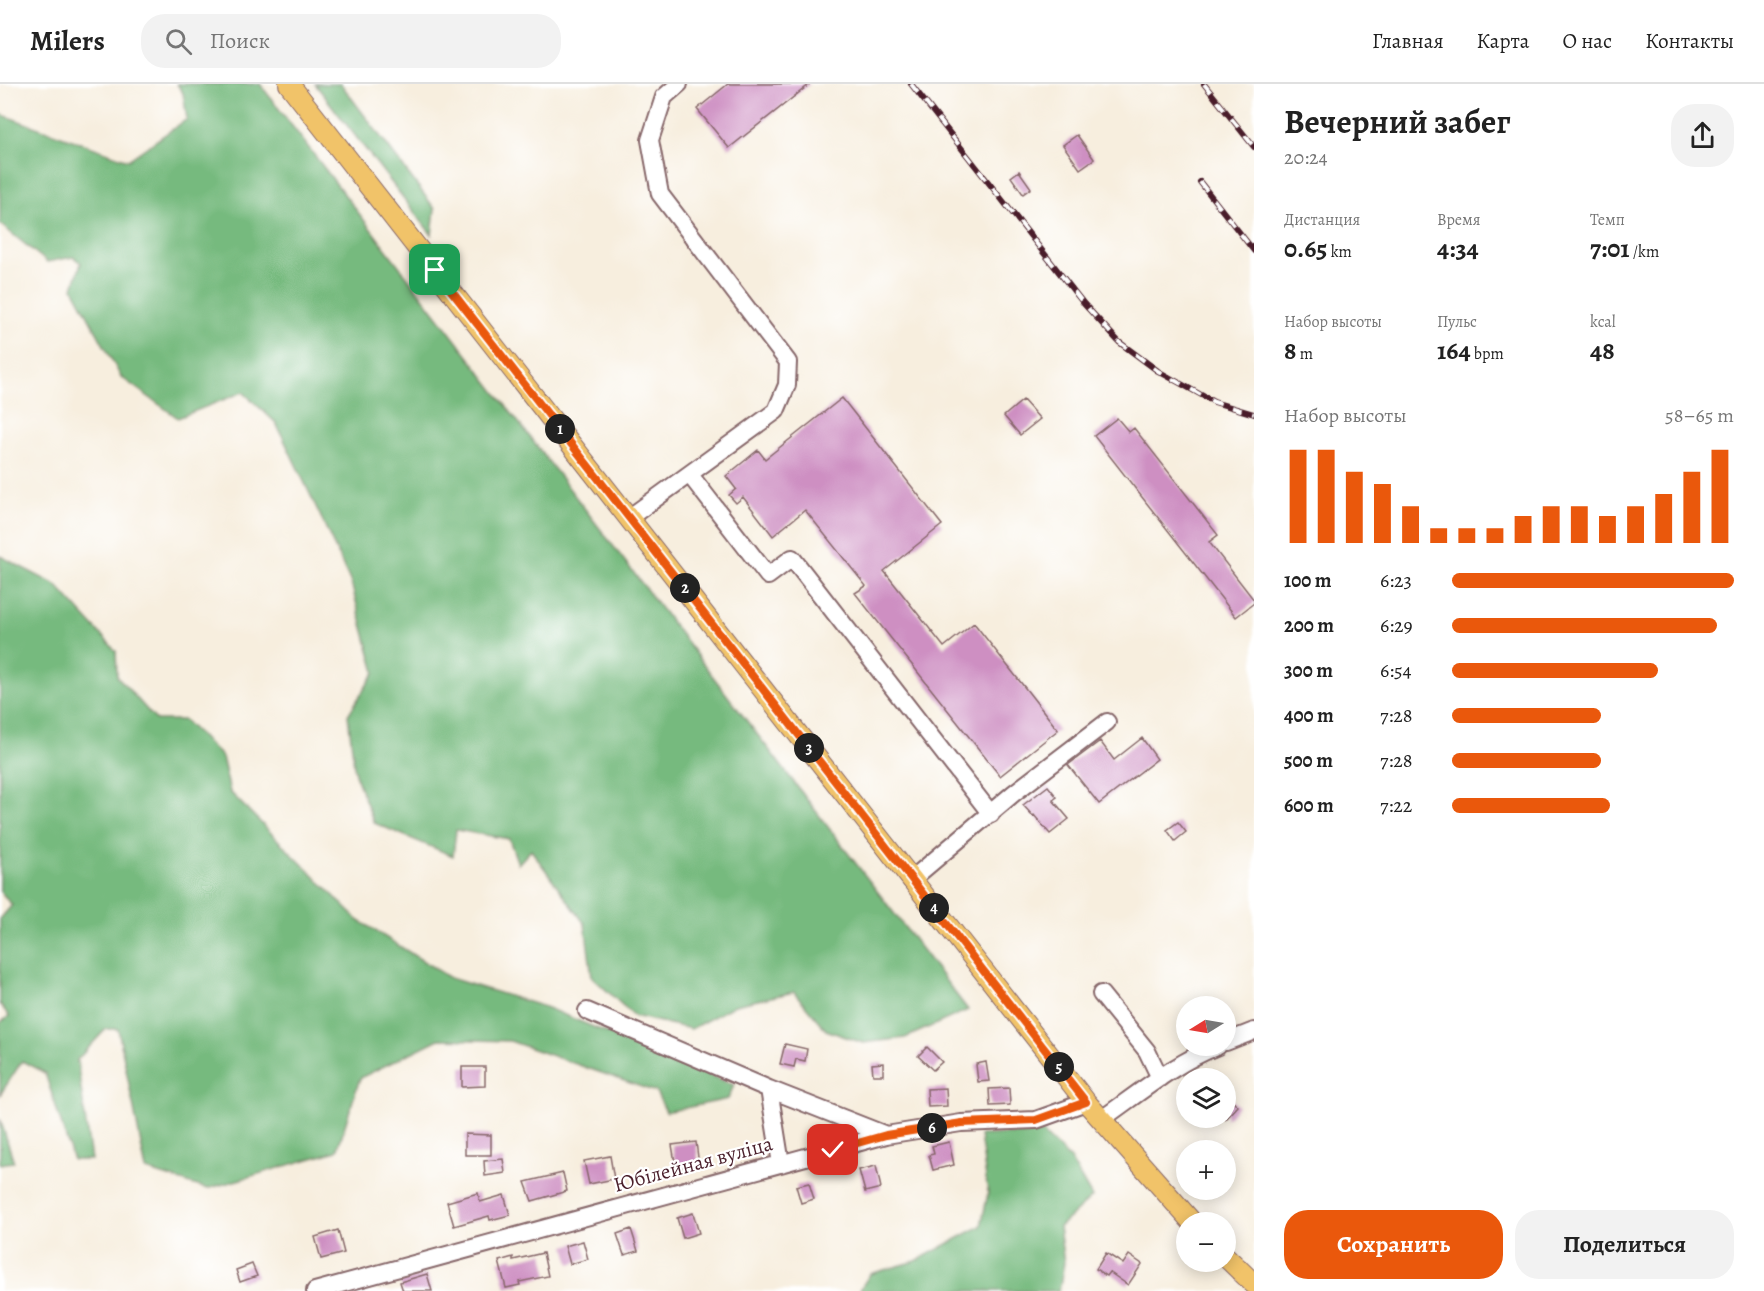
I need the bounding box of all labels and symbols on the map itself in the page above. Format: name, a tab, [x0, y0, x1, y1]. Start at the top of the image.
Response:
pin	[409, 244, 460, 295]
pin: 1	[545, 414, 575, 444]
pin: 2	[670, 573, 700, 603]
pin: 3	[794, 733, 824, 763]
pin: 4	[919, 893, 949, 923]
north arrow	[1176, 996, 1236, 1056]
pin: 5	[1044, 1052, 1074, 1082]
pin: 6	[917, 1113, 947, 1143]
pin	[807, 1124, 858, 1175]
street label: Юбілейная вуліца	[610, 1129, 776, 1199]

